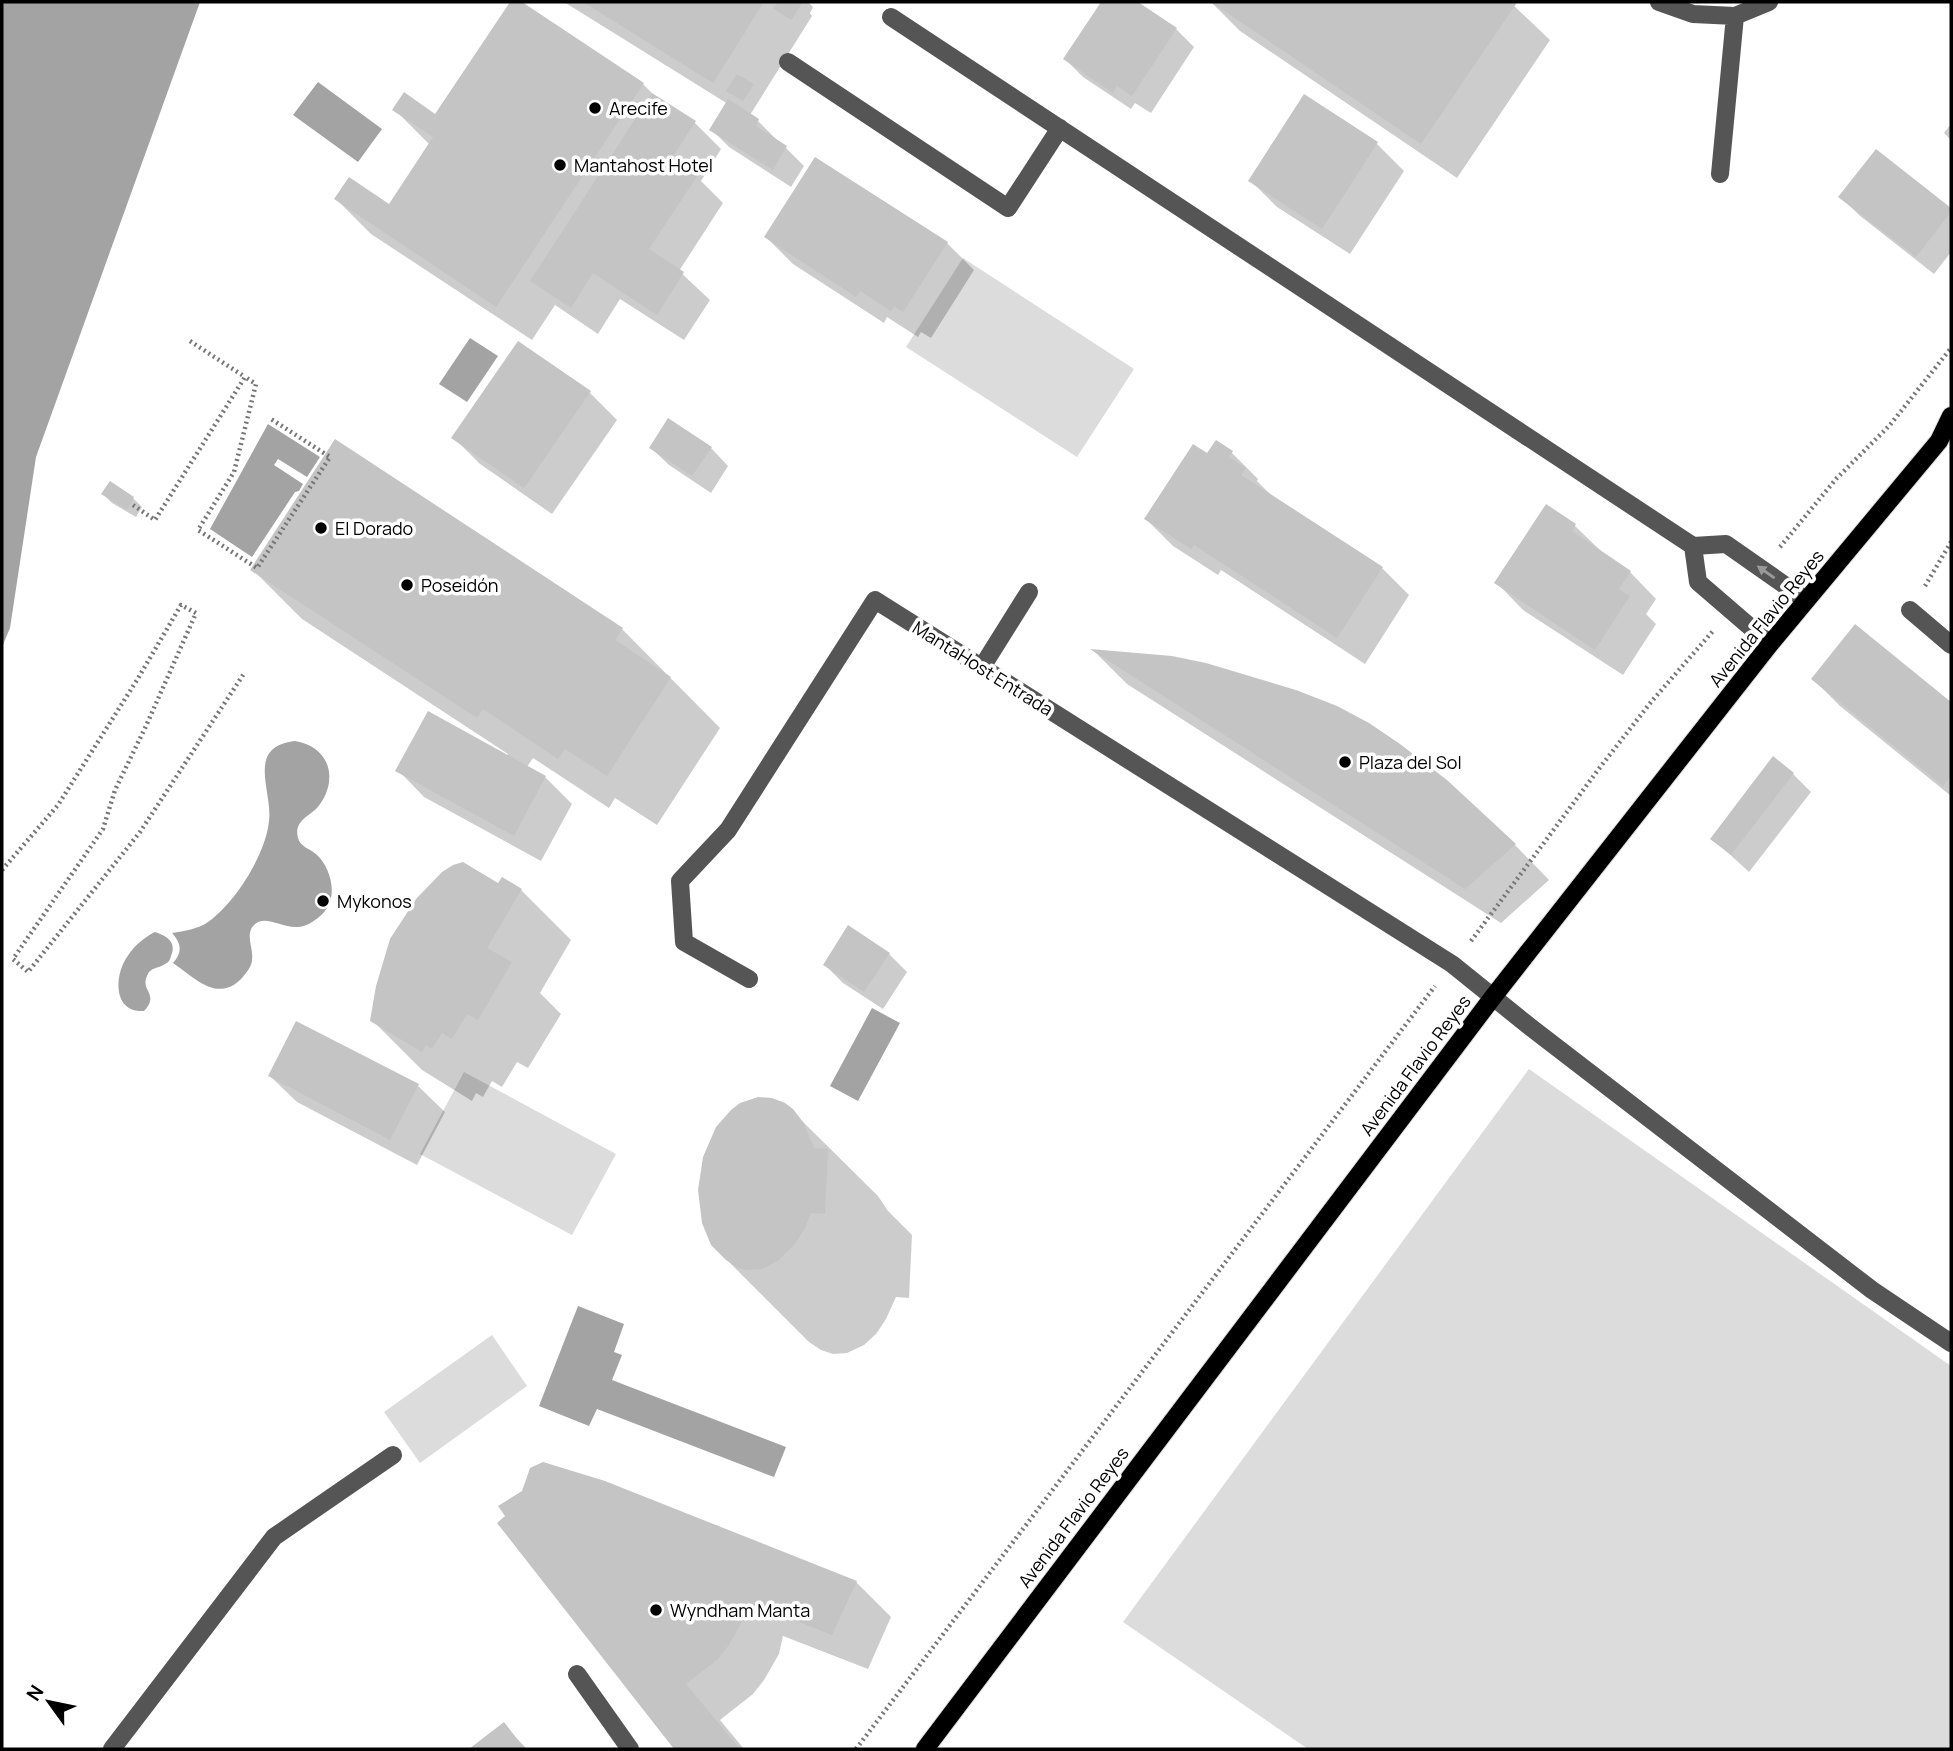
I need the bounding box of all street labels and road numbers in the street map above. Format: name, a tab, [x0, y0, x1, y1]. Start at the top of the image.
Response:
street label: Avenida Flavio Reyes	[1703, 544, 1829, 692]
street label: MantaHost Entrada	[908, 615, 1058, 721]
street label: Avenida Flavio Reyes	[1354, 990, 1476, 1140]
street label: Avenida Flavio Reyes	[1012, 1442, 1134, 1592]

